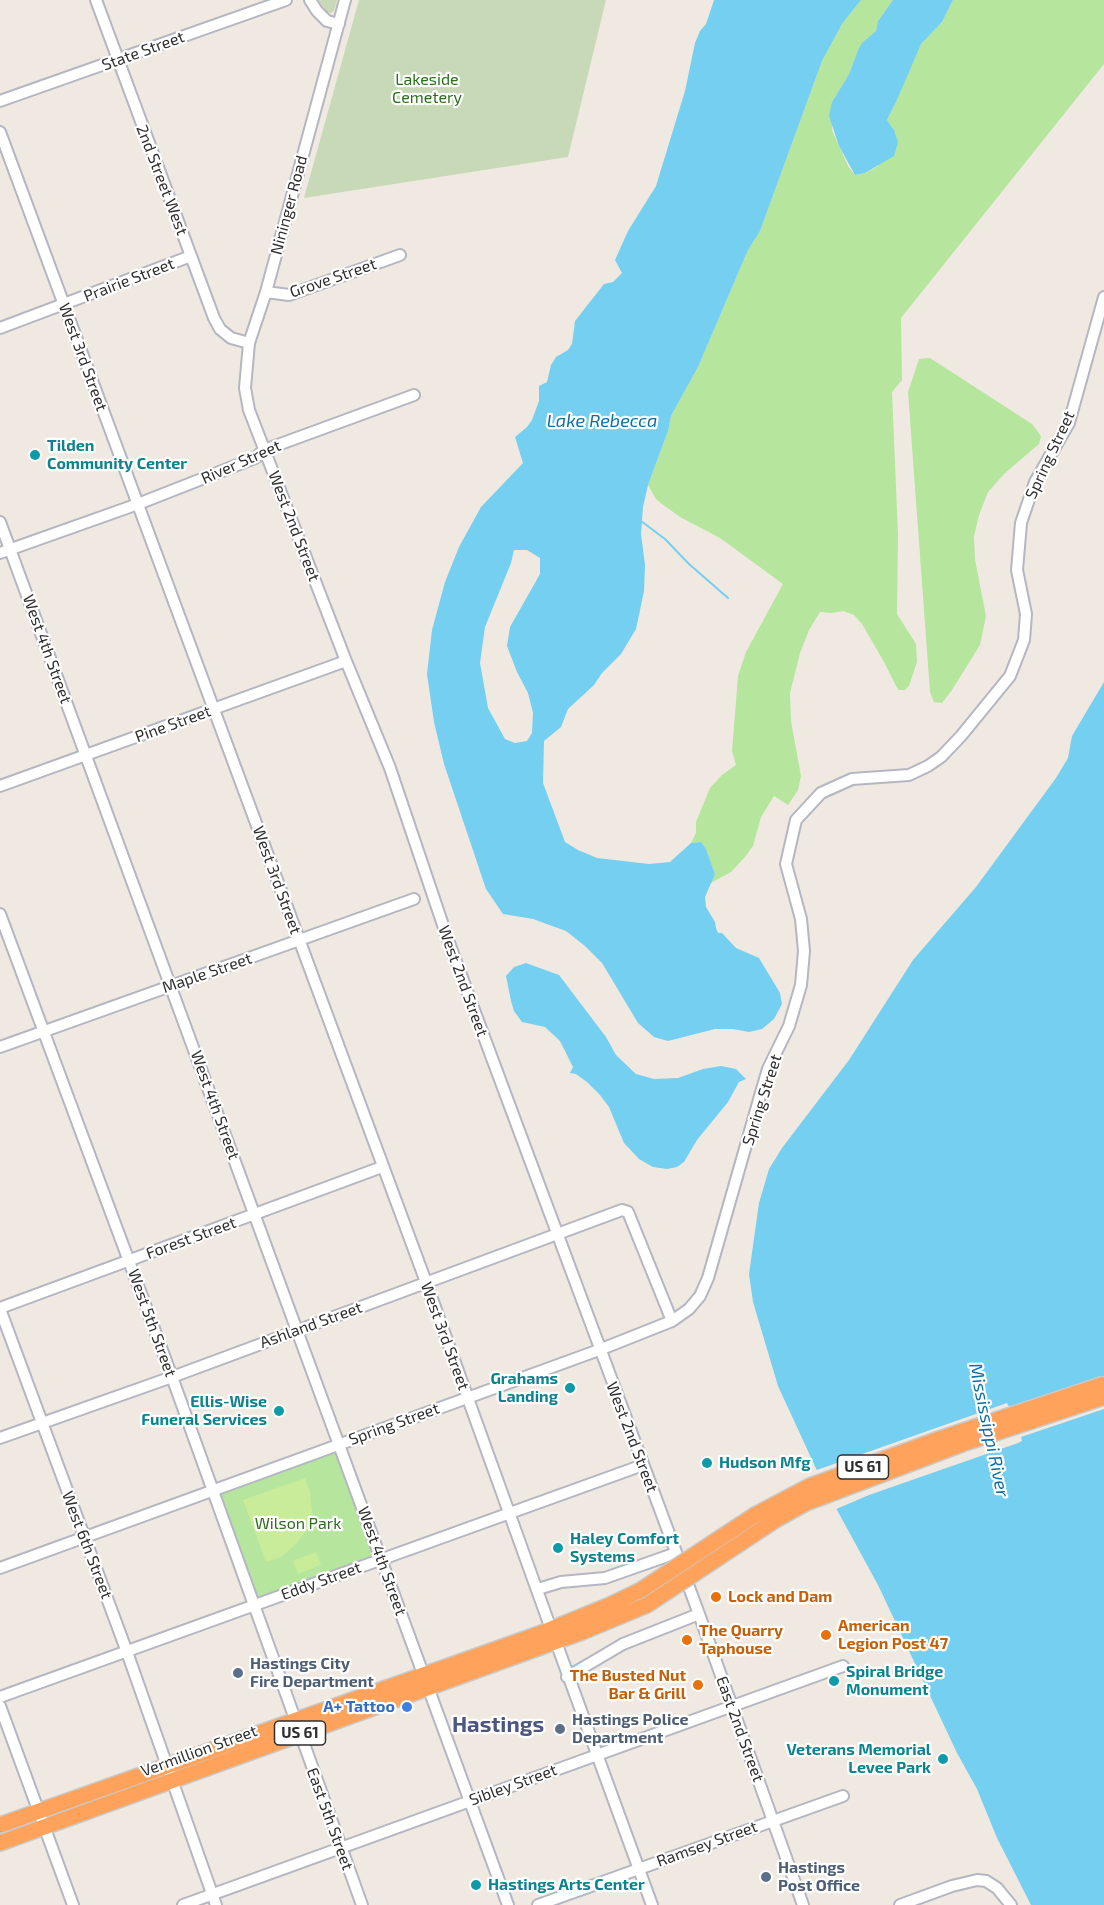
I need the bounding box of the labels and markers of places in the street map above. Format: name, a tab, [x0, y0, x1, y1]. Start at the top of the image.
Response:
place label: Tilden Community Center	[47, 436, 187, 474]
marker: Tilden Community Center	[28, 448, 42, 462]
place label: Grahams Landing	[490, 1369, 558, 1407]
marker: Grahams Landing	[563, 1381, 577, 1395]
place label: Ellis-Wise Funeral Services	[141, 1392, 267, 1430]
marker: Ellis-Wise Funeral Services	[272, 1404, 286, 1418]
place label: Hudson Mfg	[719, 1453, 810, 1473]
marker: Hudson Mfg	[700, 1456, 714, 1470]
place label: Haley Comfort Systems	[570, 1529, 679, 1567]
marker: Haley Comfort Systems	[551, 1541, 565, 1555]
place label: Lock and Dam	[728, 1587, 832, 1607]
marker: Lock and Dam	[709, 1590, 723, 1604]
place label: American Legion Post 47	[838, 1616, 948, 1654]
place label: The Quarry Taphouse	[699, 1621, 783, 1659]
marker: American Legion Post 47	[819, 1628, 833, 1642]
marker: The Quarry Taphouse	[680, 1633, 694, 1647]
place label: Hastings City Fire Department	[250, 1654, 374, 1692]
place label: Spiral Bridge Monument	[846, 1662, 943, 1700]
marker: Hastings City Fire Department	[231, 1666, 245, 1680]
place label: The Busted Nut Bar & Grill	[570, 1666, 686, 1704]
marker: Spiral Bridge Monument	[827, 1674, 841, 1688]
marker: The Busted Nut Bar & Grill	[691, 1678, 705, 1692]
place label: A+ Tattoo	[323, 1697, 395, 1717]
marker: A+ Tattoo	[400, 1700, 414, 1714]
place label: Hastings Police Department	[572, 1710, 689, 1748]
marker: Hastings Police Department	[553, 1722, 567, 1736]
place label: Veterans Memorial Levee Park	[786, 1740, 931, 1778]
marker: Veterans Memorial Levee Park	[936, 1752, 950, 1766]
place label: Hastings Post Office	[778, 1858, 860, 1896]
marker: Hastings Post Office	[759, 1870, 773, 1884]
place label: Hastings Arts Center	[488, 1875, 645, 1895]
marker: Hastings Arts Center	[469, 1878, 483, 1892]

